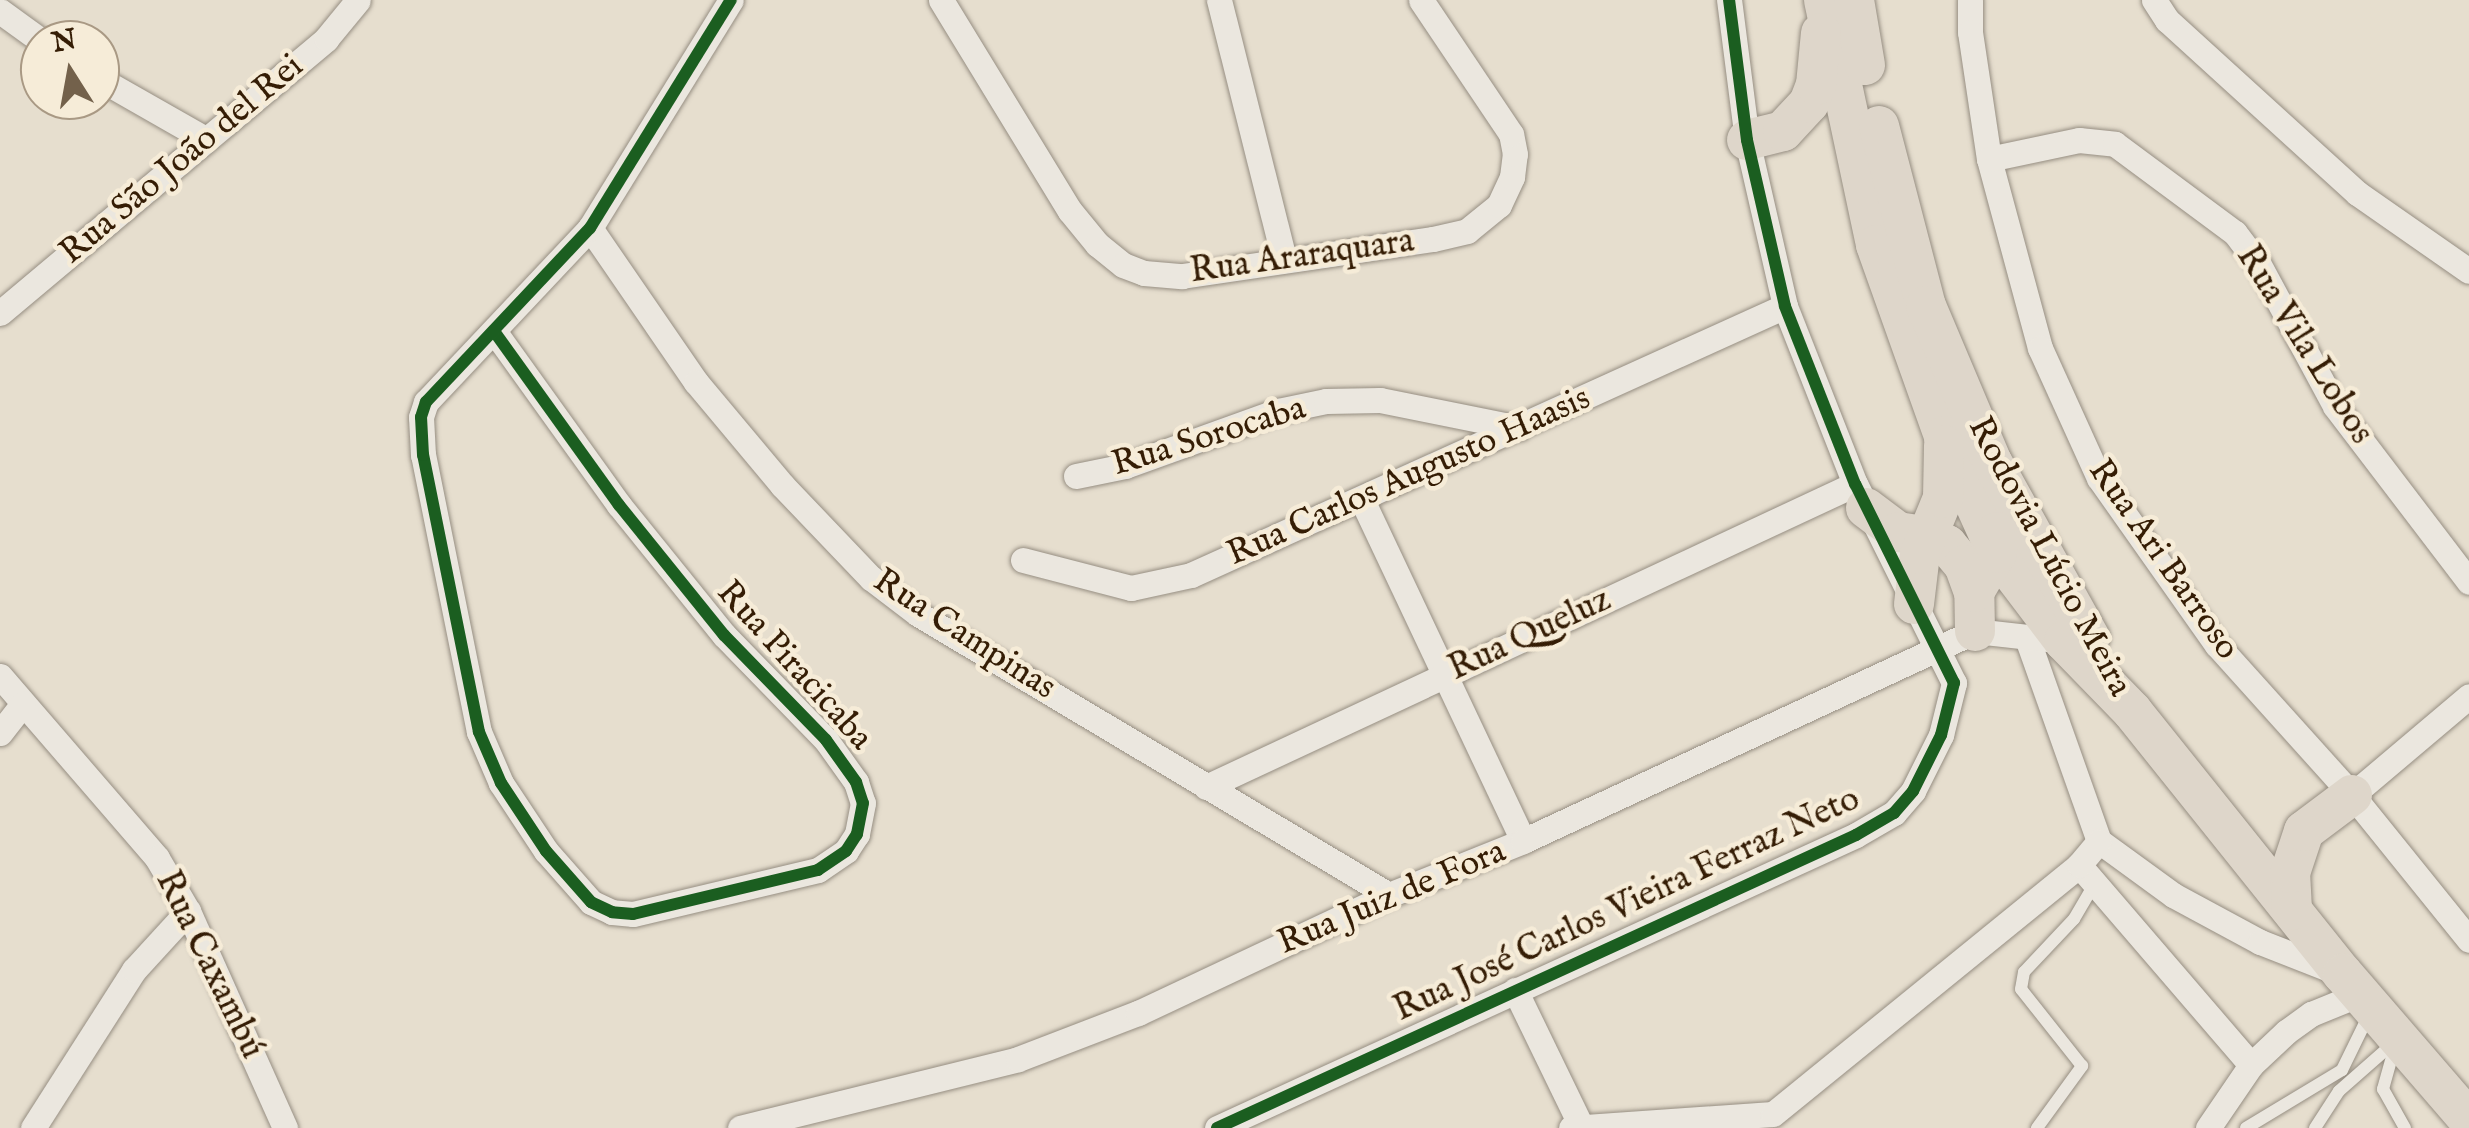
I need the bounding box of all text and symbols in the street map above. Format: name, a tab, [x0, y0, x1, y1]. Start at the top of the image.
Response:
north arrow	[20, 20, 120, 120]
text: N	[49, 23, 80, 62]
street label: Rua São João del Rei	[52, 46, 312, 274]
street label: Rua Araraquara	[1187, 221, 1417, 293]
street label: Rua Vila Lobos	[2226, 238, 2382, 452]
street label: Rua Carlos Augusto Haasis	[1221, 378, 1597, 576]
street label: Rua Sorocaba	[1107, 388, 1311, 486]
street label: Rodovia Lúcio Meira	[1958, 410, 2140, 704]
street label: Rua Ari Barroso	[2078, 452, 2248, 668]
street label: Rua Campinas	[865, 561, 1063, 709]
street label: Rua Piracicaba	[707, 573, 881, 759]
street label: Rua Queluz	[1442, 579, 1618, 691]
street label: Rua José Carlos Vieira Ferraz Neto	[1388, 778, 1866, 1032]
street label: Rua Juiz de Fora	[1272, 831, 1512, 965]
street label: Rua Caxambú	[146, 864, 272, 1066]

